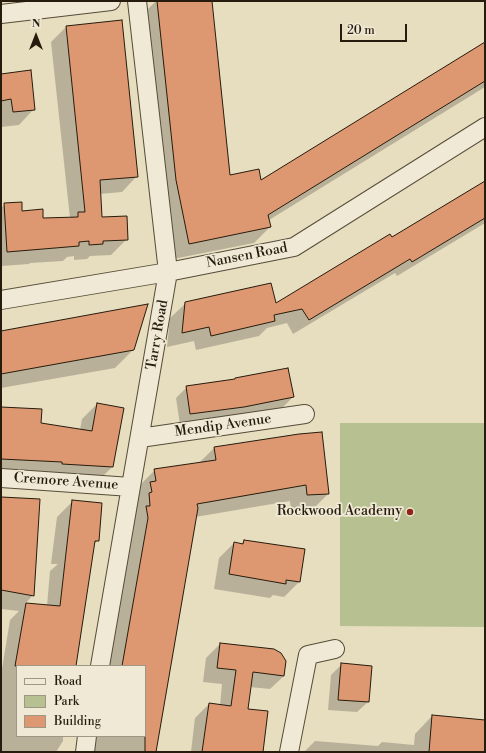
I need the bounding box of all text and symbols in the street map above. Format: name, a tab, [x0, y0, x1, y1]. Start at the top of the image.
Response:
north arrow	[16, 16, 56, 56]
scale bar	[342, 16, 409, 42]
text: N	[32, 17, 40, 31]
text: 20 m	[347, 23, 375, 38]
street label: Nansen Road	[205, 240, 289, 272]
street label: Tarry Road	[144, 299, 172, 371]
street label: Mendip Avenue	[174, 411, 272, 441]
street label: Cremore Avenue	[13, 470, 119, 494]
place label: Rockwood Academy	[277, 504, 402, 520]
marker: Rockwood Academy	[405, 507, 415, 517]
legend	[16, 665, 146, 737]
text: Road	[54, 674, 82, 689]
text: Park	[54, 694, 79, 709]
text: Building	[54, 714, 101, 729]

